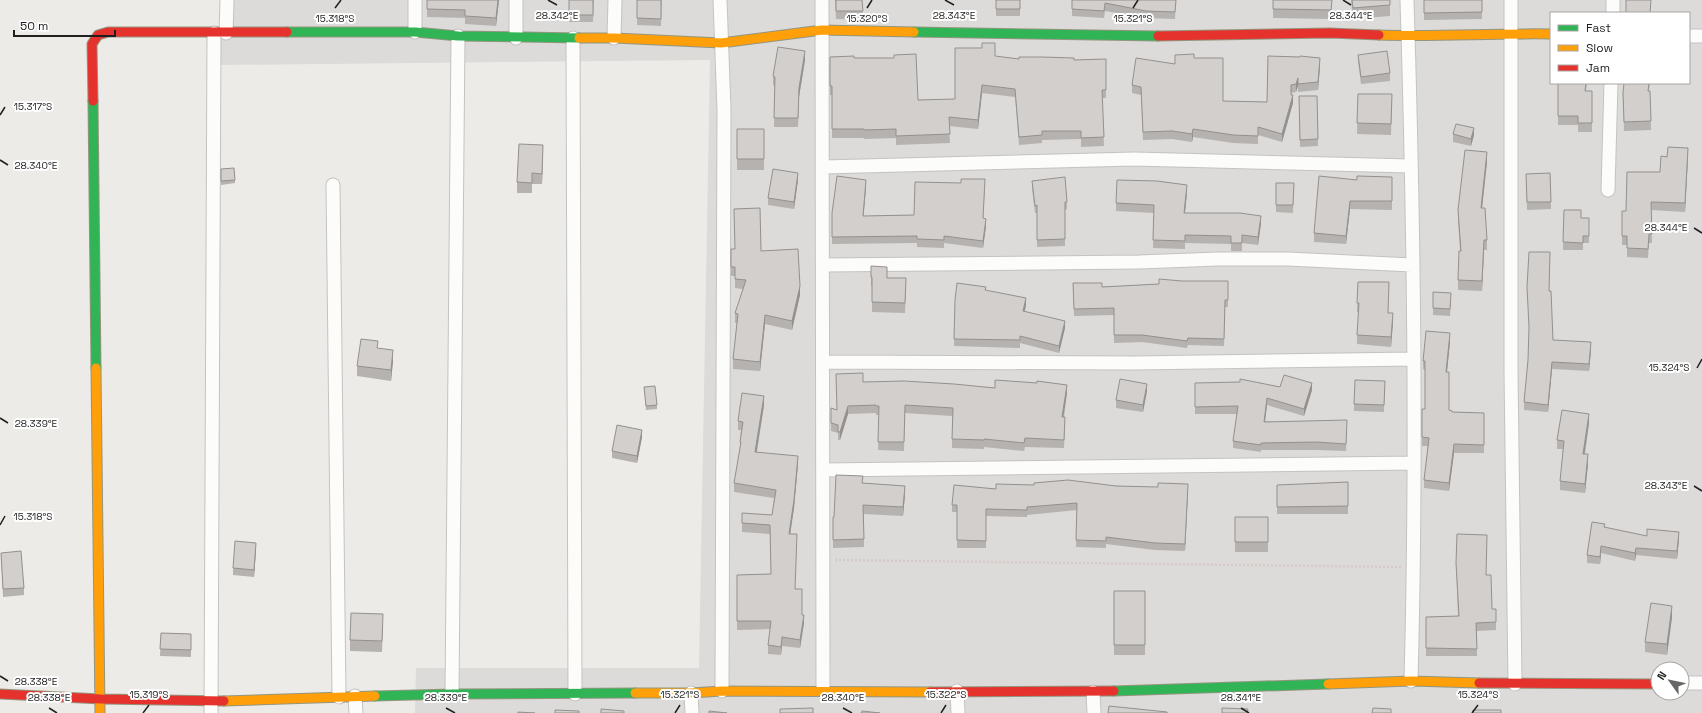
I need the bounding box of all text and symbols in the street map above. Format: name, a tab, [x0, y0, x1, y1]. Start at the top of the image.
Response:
text: 28.342°E	[536, 9, 579, 22]
text: 28.343°E	[933, 9, 976, 22]
text: 28.344°E	[1330, 9, 1373, 22]
scale bar	[14, 12, 115, 38]
text: 15.318°S	[316, 12, 354, 25]
text: 15.320°S	[846, 12, 888, 25]
text: 15.321°S	[1114, 12, 1152, 25]
legend	[1550, 12, 1690, 84]
text: 50 m	[20, 18, 48, 34]
text: Fast	[1586, 20, 1611, 36]
text: Slow	[1586, 40, 1613, 56]
text: Jam	[1586, 60, 1610, 76]
text: 15.317°S	[14, 100, 52, 113]
text: 28.340°E	[15, 159, 58, 172]
text: 28.344°E	[1645, 221, 1688, 234]
text: 15.324°S	[1649, 361, 1689, 374]
text: 28.339°E	[15, 417, 58, 430]
text: 28.343°E	[1645, 479, 1688, 492]
text: 15.318°S	[14, 510, 52, 523]
north arrow	[1650, 661, 1690, 701]
text: N	[1654, 669, 1669, 682]
text: 28.338°E	[15, 675, 58, 688]
text: 15.319°S	[130, 688, 168, 701]
text: 15.321°S	[661, 688, 699, 701]
text: 15.322°S	[926, 688, 966, 701]
text: 15.324°S	[1458, 688, 1498, 701]
text: 28.338°E	[28, 691, 71, 704]
text: 28.339°E	[425, 691, 468, 704]
text: 28.340°E	[822, 691, 865, 704]
text: 28.341°E	[1221, 691, 1262, 704]

